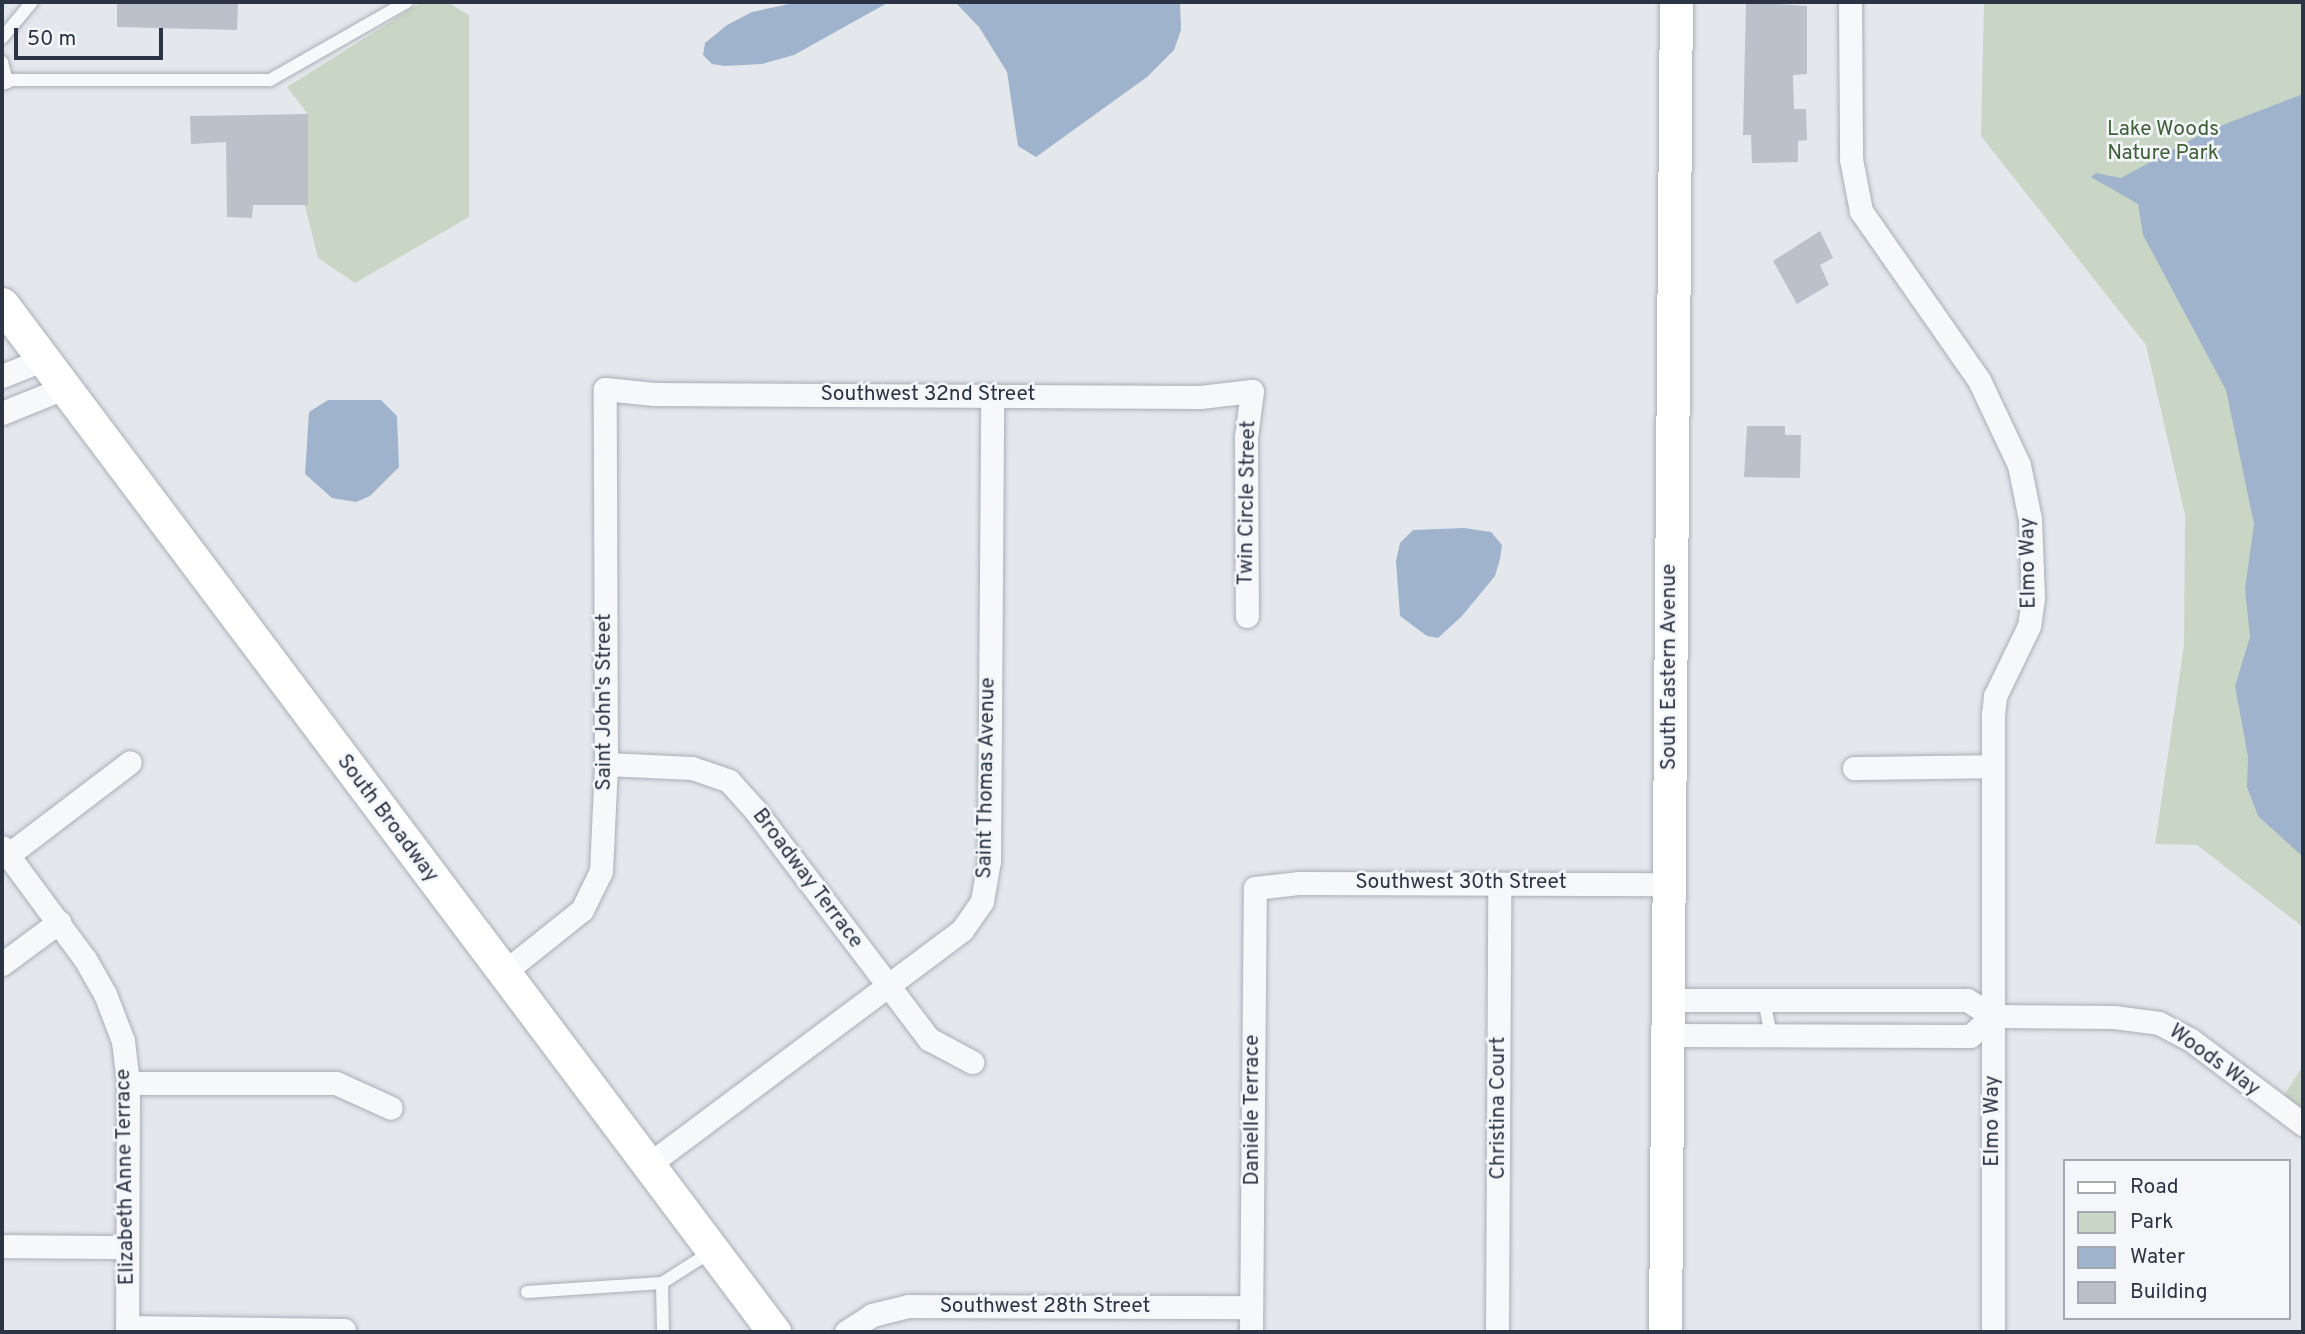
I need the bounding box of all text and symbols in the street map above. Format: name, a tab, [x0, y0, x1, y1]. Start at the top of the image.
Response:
scale bar	[18, 14, 166, 58]
text: 50 m	[27, 26, 76, 53]
park label: Lake Woods Nature Park	[2107, 117, 2219, 167]
street label: Southwest 32nd Street	[820, 382, 1036, 408]
street label: Twin Circle Street	[1234, 420, 1262, 586]
street label: Elmo Way	[2016, 517, 2042, 609]
street label: South Eastern Avenue	[1657, 563, 1683, 771]
street label: Saint John's Street	[592, 613, 618, 791]
street label: Saint Thomas Avenue	[973, 676, 1001, 880]
street label: South Broadway	[331, 750, 443, 888]
street label: Broadway Terrace	[746, 804, 868, 954]
street label: Southwest 30th Street	[1355, 870, 1567, 896]
street label: Woods Way	[2163, 1019, 2265, 1103]
street label: Danielle Terrace	[1240, 1034, 1266, 1186]
street label: Christina Court	[1486, 1036, 1512, 1180]
street label: Elizabeth Anne Terrace	[111, 1068, 141, 1286]
street label: Elmo Way	[1980, 1075, 2006, 1167]
legend	[2064, 1159, 2291, 1320]
text: Road	[2130, 1174, 2179, 1201]
text: Park	[2130, 1209, 2173, 1236]
text: Water	[2130, 1244, 2185, 1271]
text: Building	[2130, 1279, 2208, 1306]
street label: Southwest 28th Street	[940, 1294, 1150, 1320]

